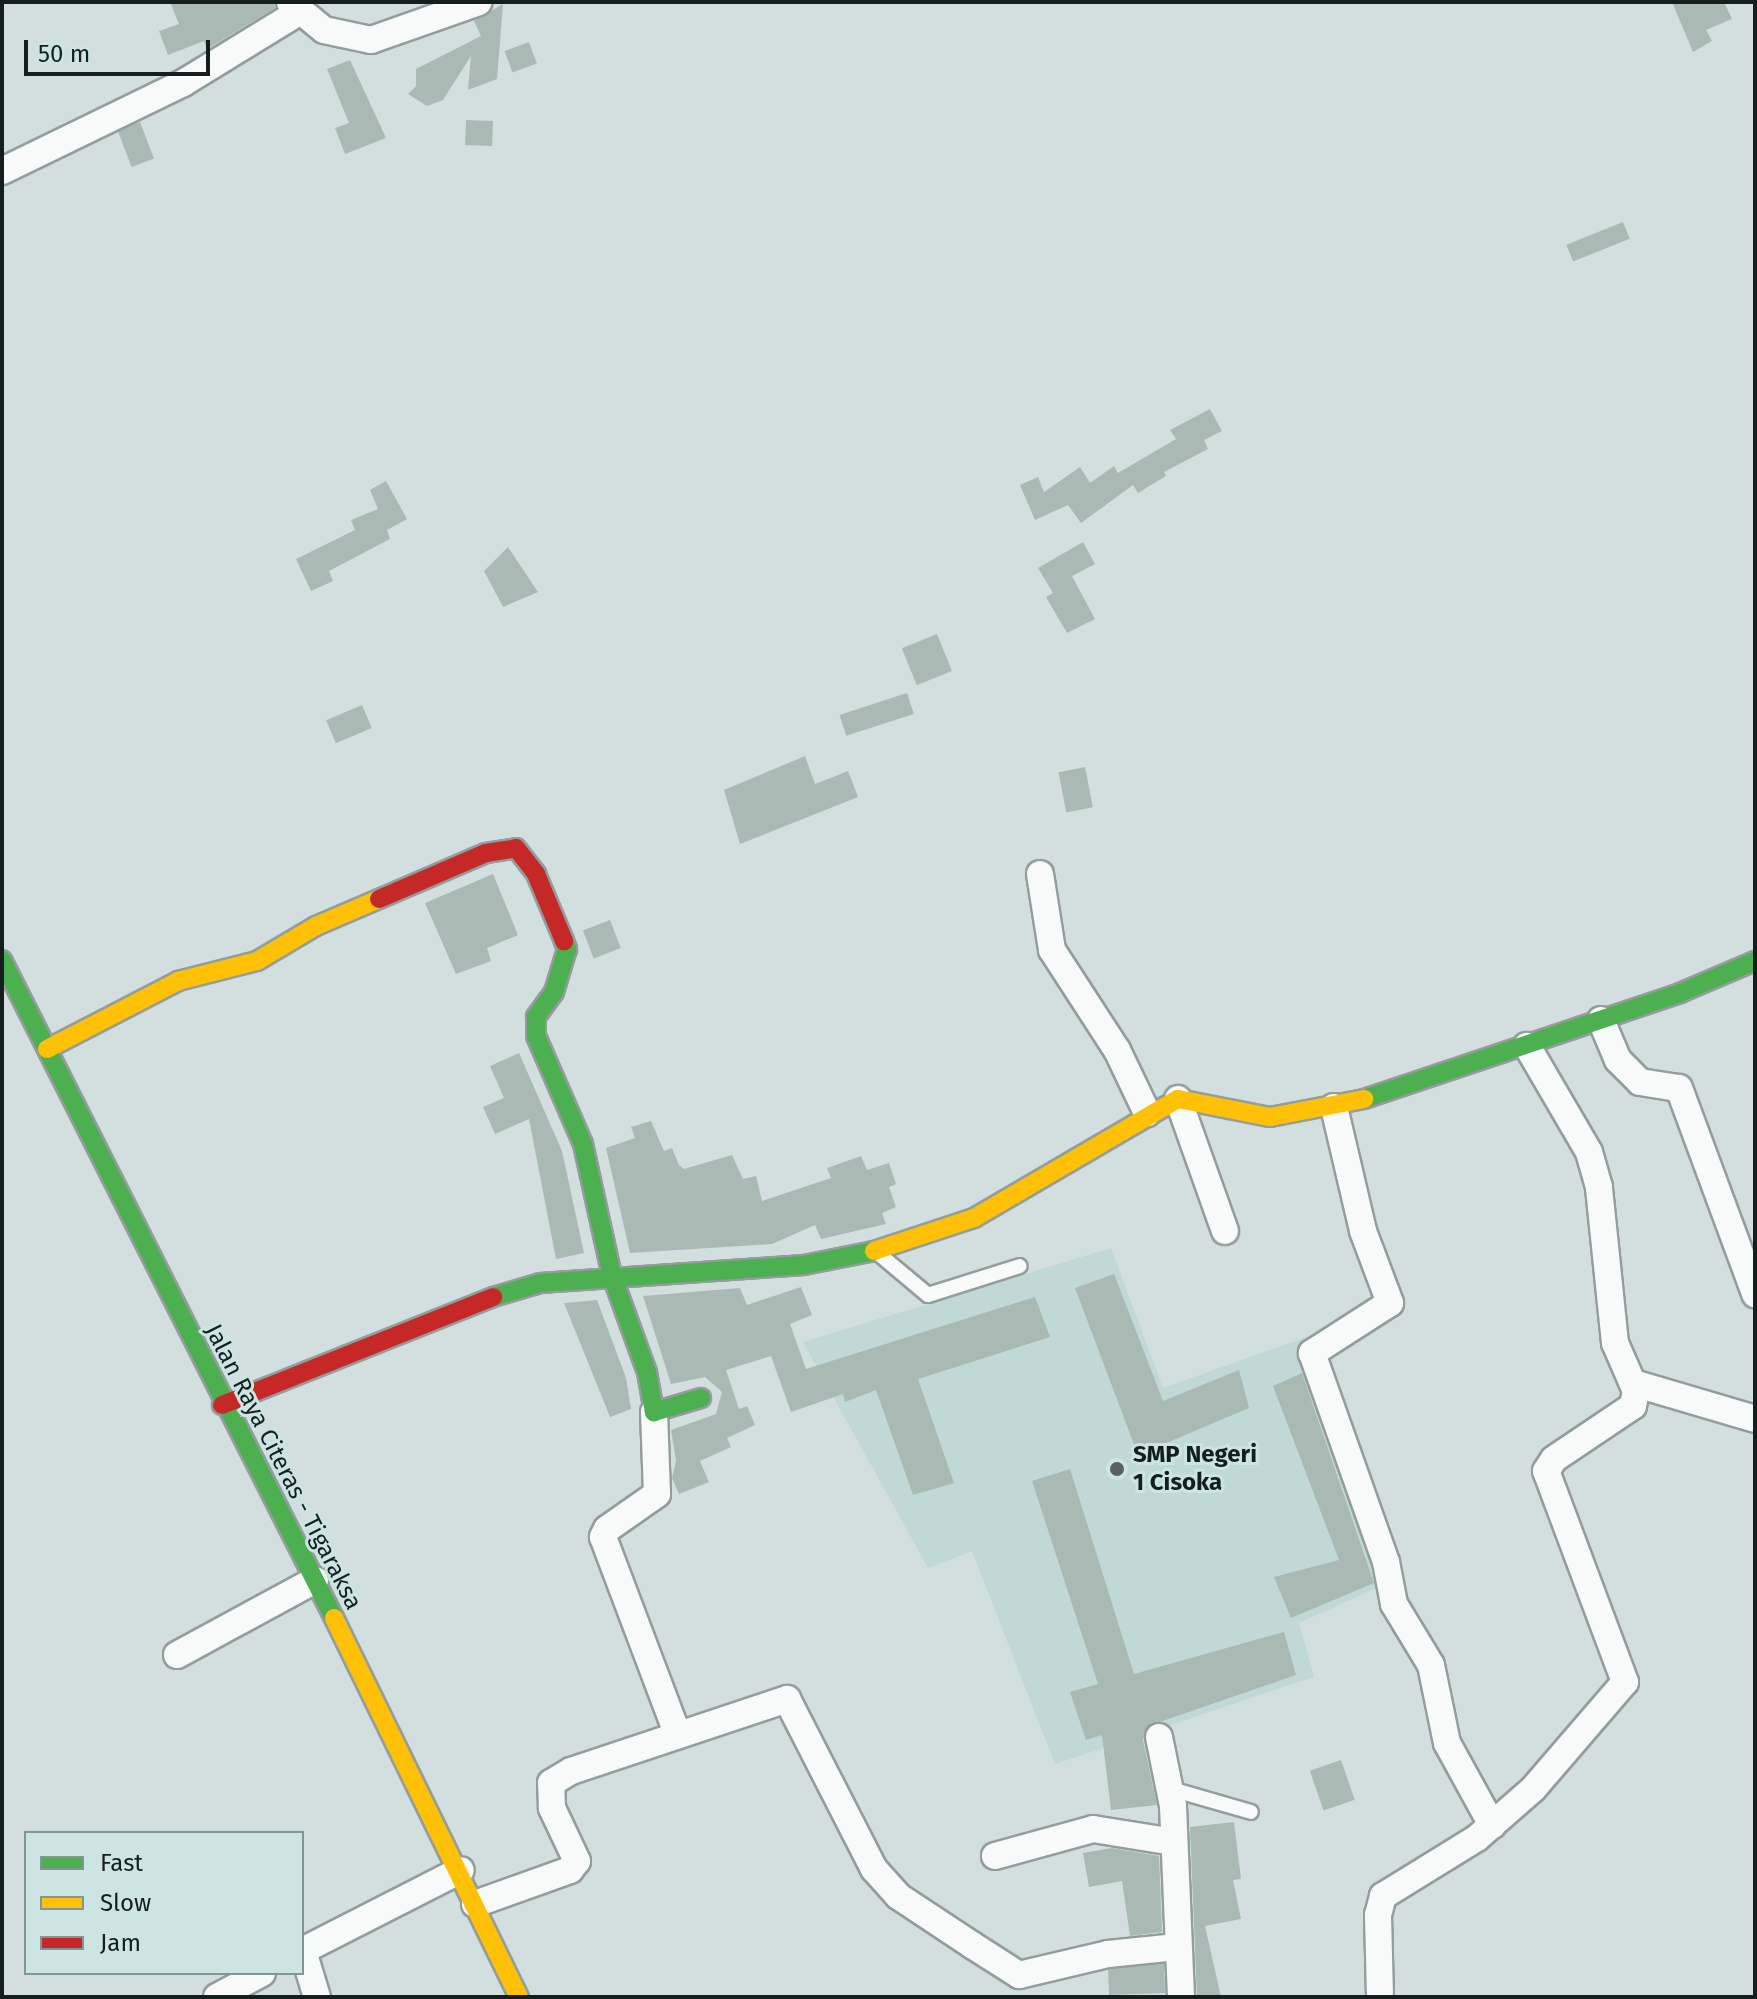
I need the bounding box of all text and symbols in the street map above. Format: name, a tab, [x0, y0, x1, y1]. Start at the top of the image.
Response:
scale bar	[28, 24, 214, 74]
text: 50 m	[38, 40, 90, 68]
street label: Jalan Raya Citeras - Tigaraksa	[198, 1319, 368, 1615]
place label: SMP Negeri 1 Cisoka	[1133, 1441, 1257, 1497]
marker: SMP Negeri 1 Cisoka	[1108, 1460, 1126, 1478]
legend	[24, 1831, 304, 1975]
text: Fast	[100, 1849, 143, 1877]
text: Slow	[100, 1889, 151, 1917]
text: Jam	[100, 1929, 141, 1957]

